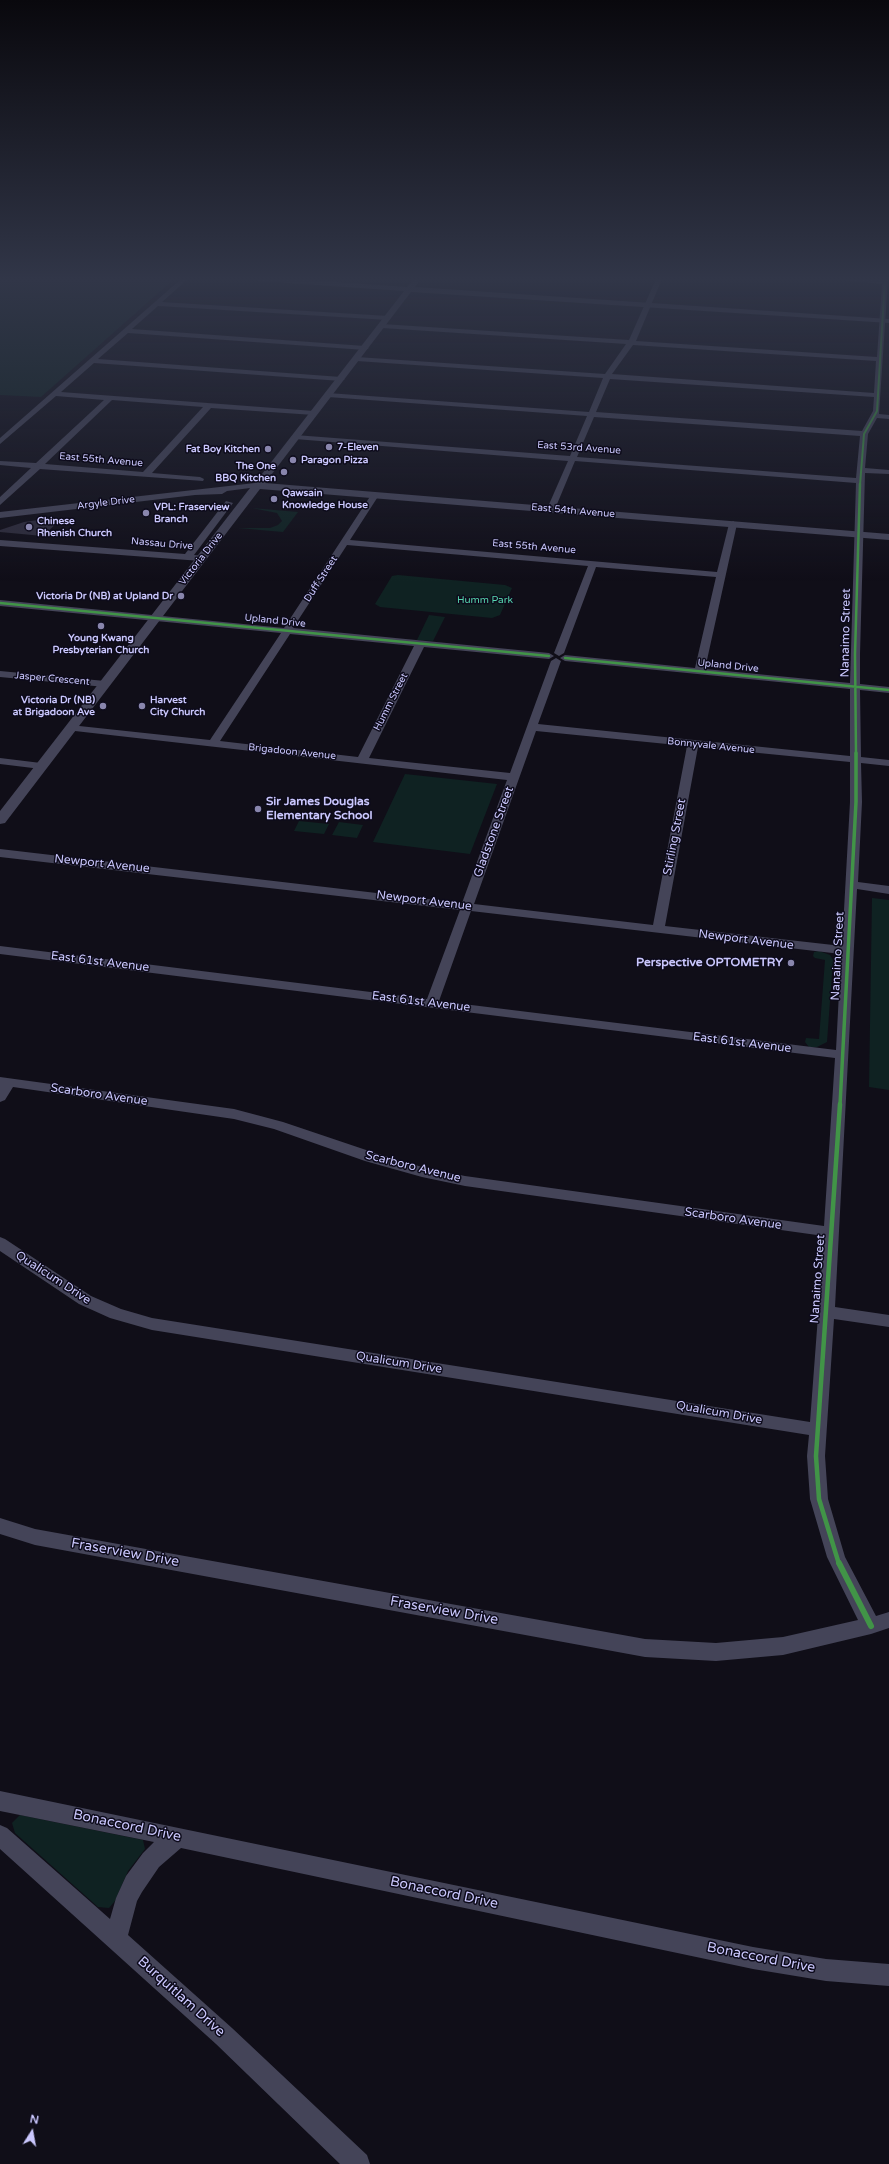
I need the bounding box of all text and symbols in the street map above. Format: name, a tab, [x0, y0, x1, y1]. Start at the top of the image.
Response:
street label: East 53rd Avenue	[537, 439, 621, 457]
place label: 7-Eleven	[337, 441, 379, 453]
marker: 7-Eleven	[324, 442, 334, 452]
place label: Fat Boy Kitchen	[186, 443, 260, 455]
marker: Fat Boy Kitchen	[263, 444, 273, 454]
street label: East 55th Avenue	[59, 450, 143, 470]
place label: Paragon Pizza	[301, 454, 368, 466]
marker: Paragon Pizza	[288, 455, 298, 465]
place label: The One BBQ Kitchen	[215, 460, 276, 484]
marker: The One BBQ Kitchen	[279, 467, 289, 477]
place label: Qawsain Knowledge House	[282, 487, 368, 510]
street label: Argyle Drive	[76, 494, 136, 512]
marker: Qawsain Knowledge House	[269, 494, 279, 504]
place label: VPL: Fraserview Branch	[154, 501, 229, 524]
street label: East 54th Avenue	[531, 501, 615, 521]
marker: VPL: Fraserview Branch	[141, 508, 151, 518]
place label: Chinese Rhenish Church	[37, 515, 112, 538]
marker: Chinese Rhenish Church	[24, 522, 34, 532]
street label: Victoria Drive	[177, 530, 225, 588]
street label: Nassau Drive	[131, 535, 193, 553]
street label: East 55th Avenue	[492, 537, 576, 557]
street label: Duff Street	[302, 554, 340, 604]
street label: Nanaimo Street	[838, 588, 854, 678]
place label: Victoria Dr (NB) at Upland Dr	[36, 590, 173, 602]
marker: Victoria Dr (NB) at Upland Dr	[176, 591, 186, 601]
park label: Humm Park	[457, 594, 513, 606]
street label: Upland Drive	[244, 612, 306, 630]
marker: Young Kwang Presbyterian Church	[96, 621, 106, 631]
place label: Young Kwang Presbyterian Church	[53, 632, 149, 656]
street label: Upland Drive	[697, 657, 759, 675]
street label: Jasper Crescent	[14, 670, 90, 688]
street label: Humm Street	[371, 671, 411, 733]
place label: Victoria Dr (NB) at Brigadoon Ave	[13, 694, 95, 718]
place label: Harvest City Church	[150, 694, 205, 718]
marker: Victoria Dr (NB) at Brigadoon Ave	[98, 701, 108, 711]
marker: Harvest City Church	[137, 701, 147, 711]
street label: Bonnyvale Avenue	[667, 735, 755, 757]
street label: Brigadoon Avenue	[248, 741, 336, 763]
street label: Gladstone Street	[471, 785, 517, 879]
place label: Sir James Douglas Elementary School	[266, 795, 373, 823]
street label: Stirling Street	[661, 798, 689, 876]
marker: Sir James Douglas Elementary School	[253, 804, 263, 814]
street label: Newport Avenue	[54, 852, 150, 876]
street label: Newport Avenue	[376, 888, 472, 914]
street label: Nanaimo Street	[828, 911, 848, 1001]
street label: Newport Avenue	[698, 927, 794, 953]
street label: East 61st Avenue	[50, 949, 150, 975]
place label: Perspective OPTOMETRY	[636, 956, 783, 970]
marker: Perspective OPTOMETRY	[786, 958, 796, 968]
street label: East 61st Avenue	[371, 989, 471, 1015]
street label: East 61st Avenue	[692, 1030, 792, 1056]
street label: Scarboro Avenue	[50, 1081, 148, 1109]
street label: Scarboro Avenue	[364, 1148, 462, 1186]
street label: Scarboro Avenue	[684, 1205, 782, 1233]
street label: Nanaimo Street	[808, 1234, 828, 1324]
street label: Qualicum Drive	[13, 1248, 93, 1308]
street label: Qualicum Drive	[355, 1349, 443, 1377]
street label: Qualicum Drive	[675, 1398, 763, 1428]
street label: Fraserview Drive	[70, 1535, 180, 1571]
street label: Fraserview Drive	[389, 1593, 499, 1629]
street label: Bonaccord Drive	[71, 1806, 183, 1846]
street label: Bonaccord Drive	[388, 1873, 500, 1913]
street label: Bonaccord Drive	[705, 1939, 817, 1977]
street label: Burquitlam Drive	[134, 1953, 228, 2041]
north arrow	[12, 2112, 52, 2152]
text: N	[29, 2113, 40, 2127]

